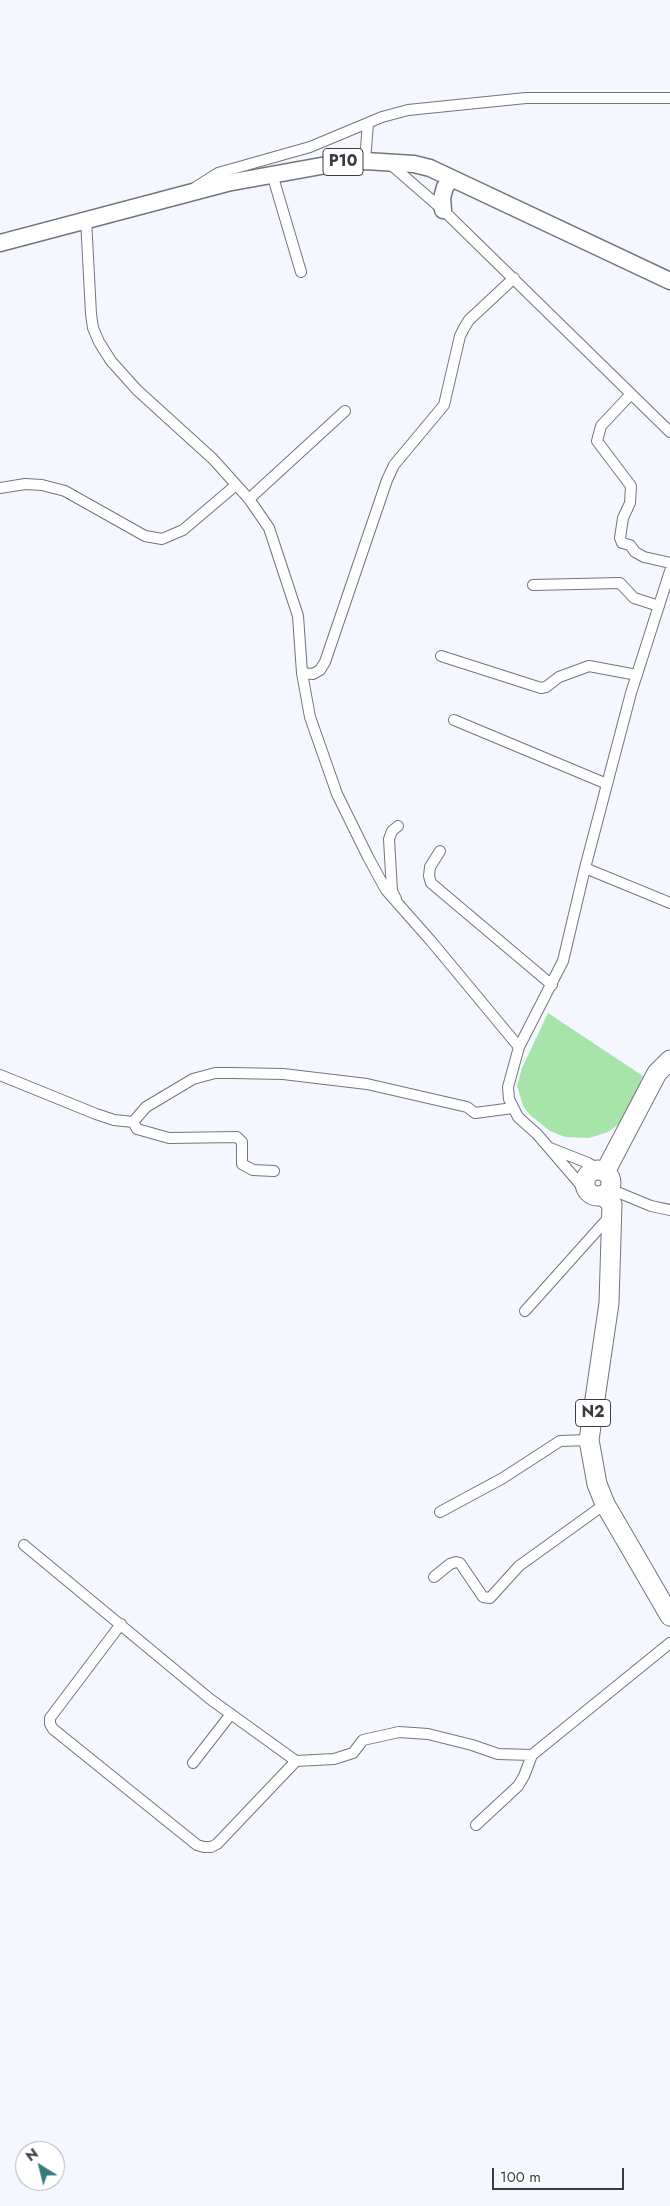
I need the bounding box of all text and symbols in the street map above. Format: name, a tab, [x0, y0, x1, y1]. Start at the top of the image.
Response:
road number: P10	[323, 148, 363, 176]
road number: N2	[576, 1400, 610, 1426]
north arrow	[15, 2141, 65, 2191]
text: N	[21, 2143, 42, 2166]
scale bar	[495, 2158, 628, 2190]
text: 100 m	[500, 2166, 541, 2188]

